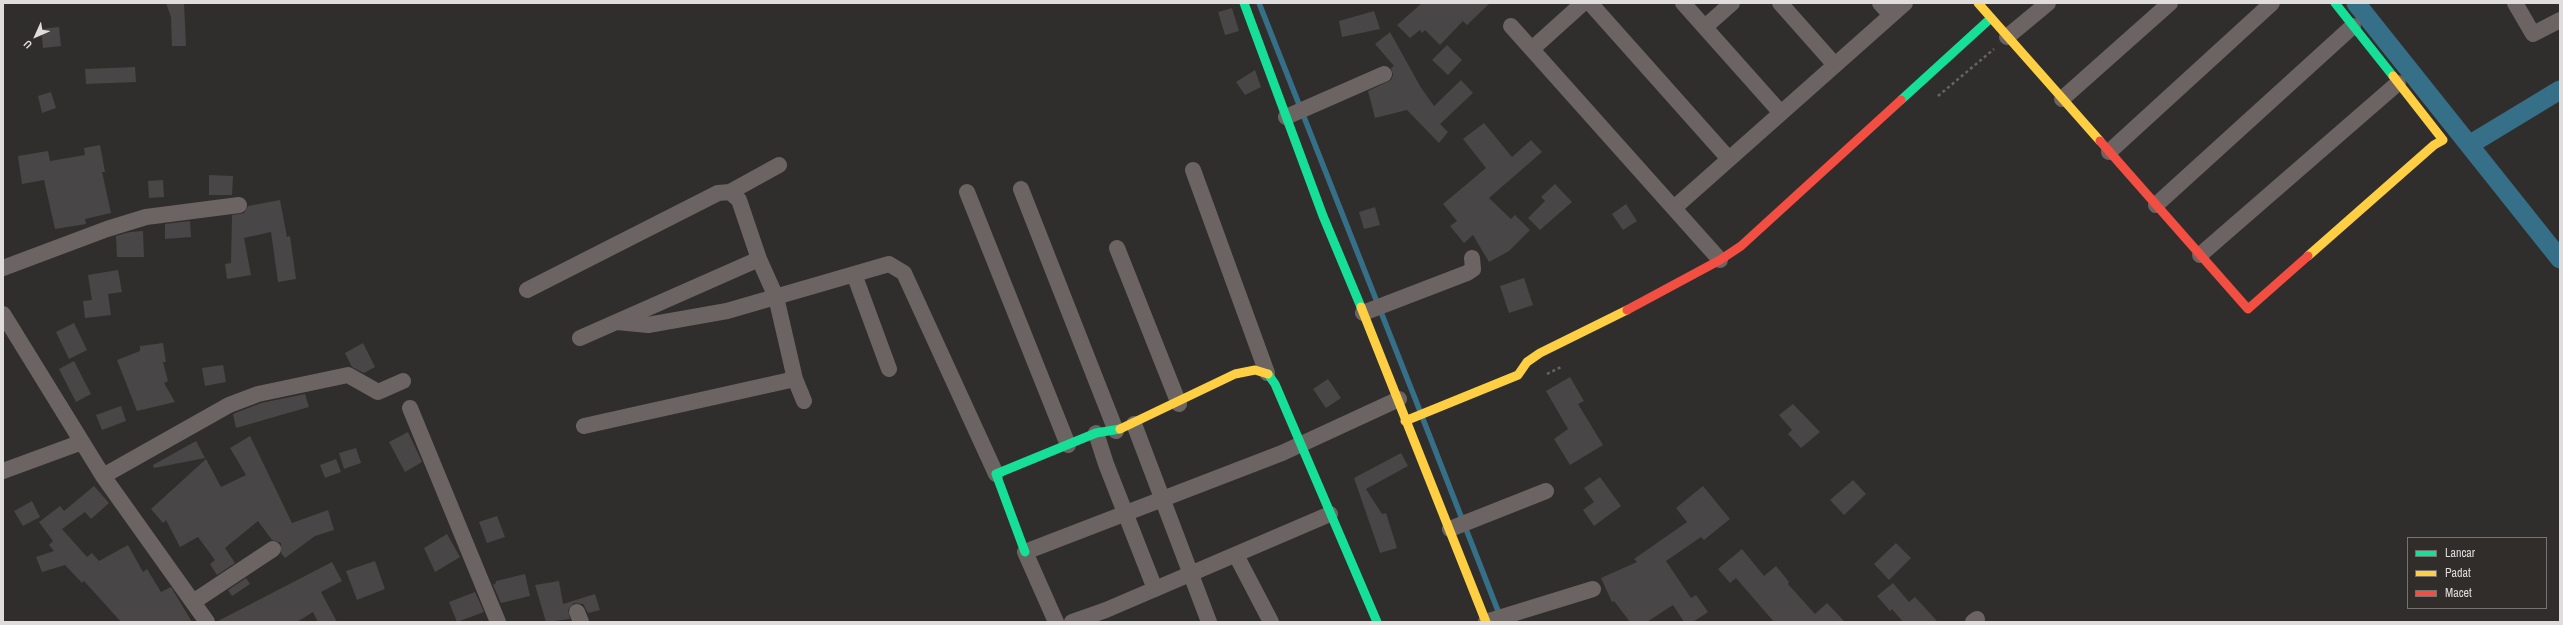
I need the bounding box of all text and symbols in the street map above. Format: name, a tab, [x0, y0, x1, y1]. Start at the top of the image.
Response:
north arrow	[16, 16, 56, 56]
text: U	[20, 37, 35, 52]
legend	[2407, 537, 2547, 609]
text: Lancar	[2445, 545, 2475, 561]
text: Padat	[2445, 565, 2471, 581]
text: Macet	[2445, 585, 2472, 601]

